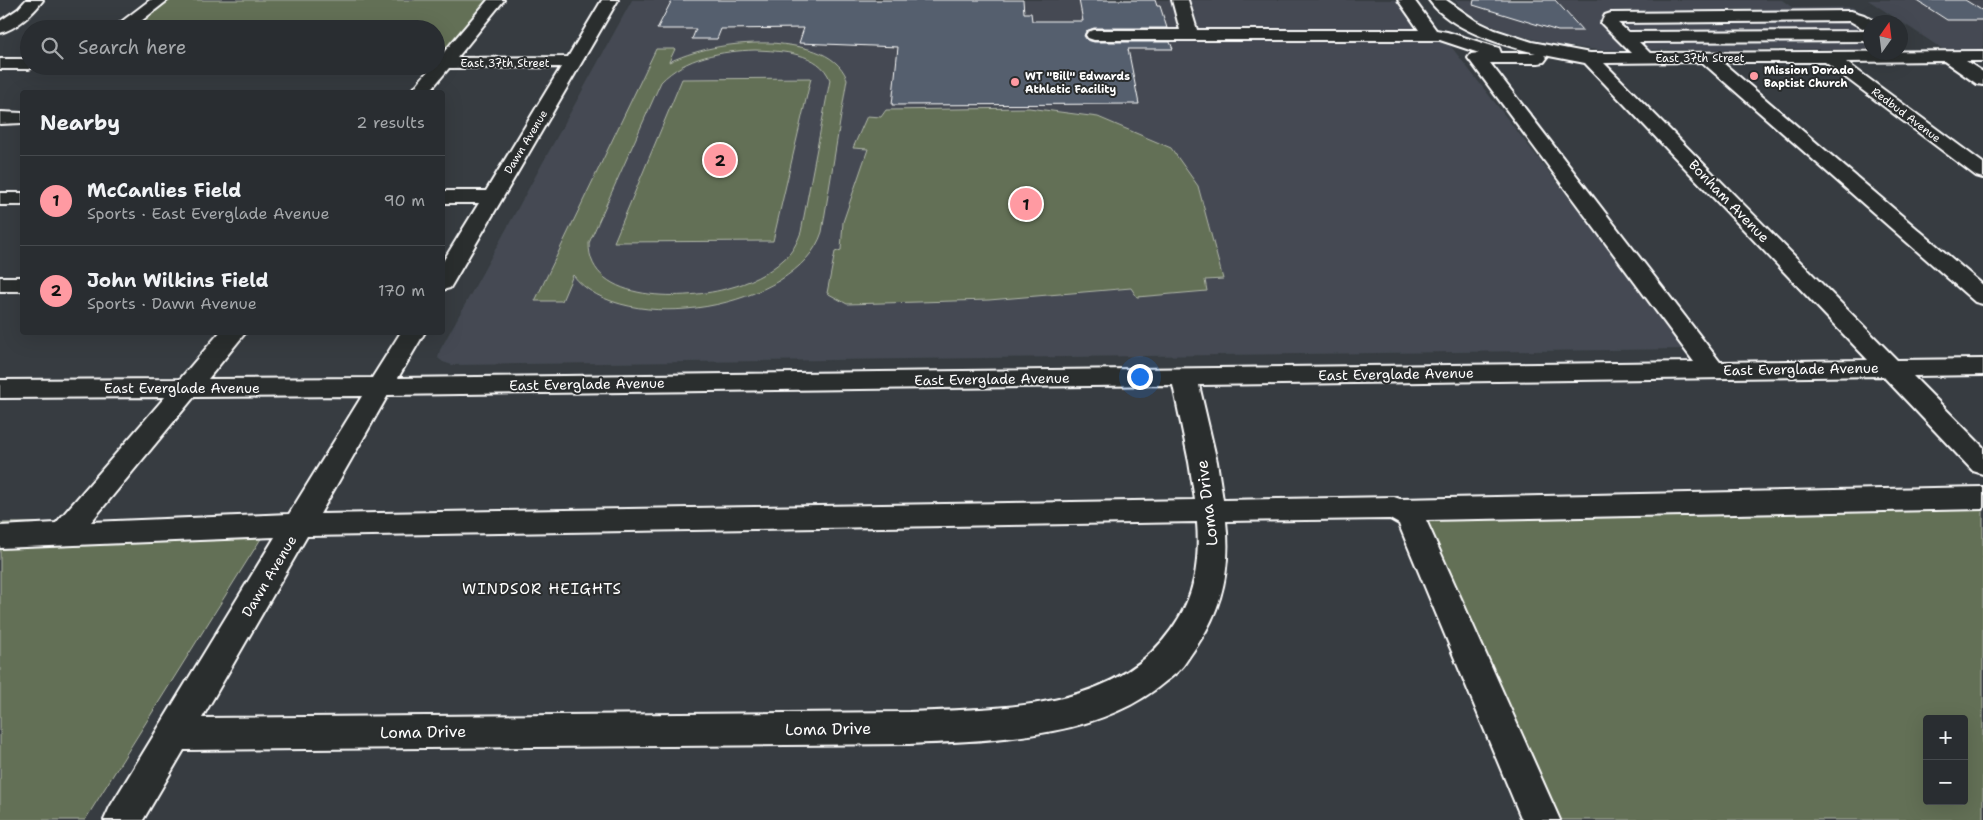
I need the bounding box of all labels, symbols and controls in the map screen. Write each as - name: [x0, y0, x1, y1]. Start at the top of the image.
- north arrow: [1863, 15, 1908, 60]
- search box: [20, 20, 445, 75]
- icon: search: [38, 34, 66, 62]
- text: Search here: [78, 35, 187, 60]
- street label: East 37th Street: [1655, 51, 1745, 66]
- street label: East 37th Street: [460, 56, 550, 71]
- place label: Mission Dorado Baptist Church: [1764, 63, 1854, 91]
- place label: WT "Bill" Edwards Athletic Facility: [1025, 69, 1130, 97]
- marker: Mission Dorado Baptist Church: [1748, 70, 1760, 82]
- marker: WT "Bill" Edwards Athletic Facility: [1009, 76, 1021, 88]
- street label: Redbud Avenue: [1868, 84, 1944, 146]
- street label: Dawn Avenue: [501, 107, 551, 177]
- text: Nearby: [40, 109, 120, 137]
- text: 2 results: [356, 112, 425, 133]
- pin: 2: [704, 141, 736, 179]
- street label: Bonham Avenue: [1685, 156, 1773, 246]
- text: McCanlies Field: [87, 178, 241, 203]
- pin: 1: [1010, 185, 1042, 223]
- text: 1: [52, 190, 60, 211]
- text: 90 m: [384, 190, 425, 211]
- text: Sports · East Everglade Avenue: [87, 203, 329, 224]
- text: John Wilkins Field: [87, 268, 269, 293]
- text: 2: [50, 280, 62, 301]
- text: 170 m: [378, 280, 425, 301]
- text: Sports · Dawn Avenue: [87, 293, 257, 314]
- street label: East Everglade Avenue: [1723, 359, 1879, 379]
- your location: [1127, 364, 1153, 390]
- street label: East Everglade Avenue: [1318, 364, 1474, 384]
- street label: East Everglade Avenue: [914, 369, 1070, 389]
- street label: East Everglade Avenue: [509, 374, 665, 394]
- street label: East Everglade Avenue: [104, 379, 260, 397]
- street label: Loma Drive: [1191, 459, 1223, 547]
- street label: Dawn Avenue: [238, 532, 300, 620]
- district label: WINDSOR HEIGHTS: [462, 579, 622, 599]
- map controls: [1923, 715, 1968, 805]
- button: +: [1923, 715, 1968, 760]
- street label: Loma Drive: [785, 718, 871, 740]
- street label: Loma Drive: [380, 721, 466, 743]
- button: −: [1923, 760, 1968, 805]

